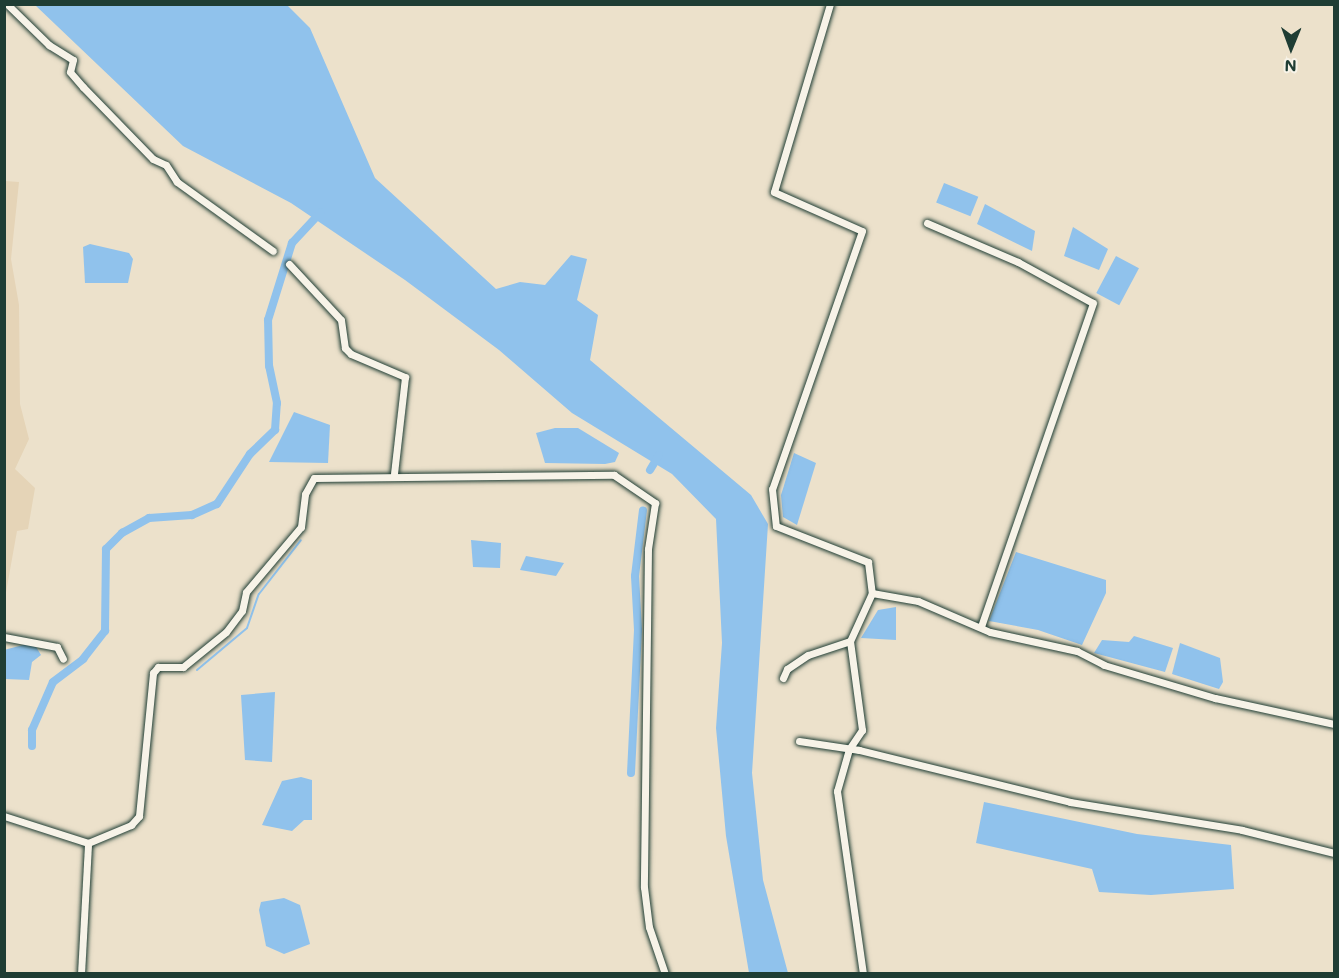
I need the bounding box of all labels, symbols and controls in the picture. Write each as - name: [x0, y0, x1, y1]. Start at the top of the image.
- north arrow: [1261, 18, 1321, 78]
- text: N: [1284, 56, 1297, 77]

